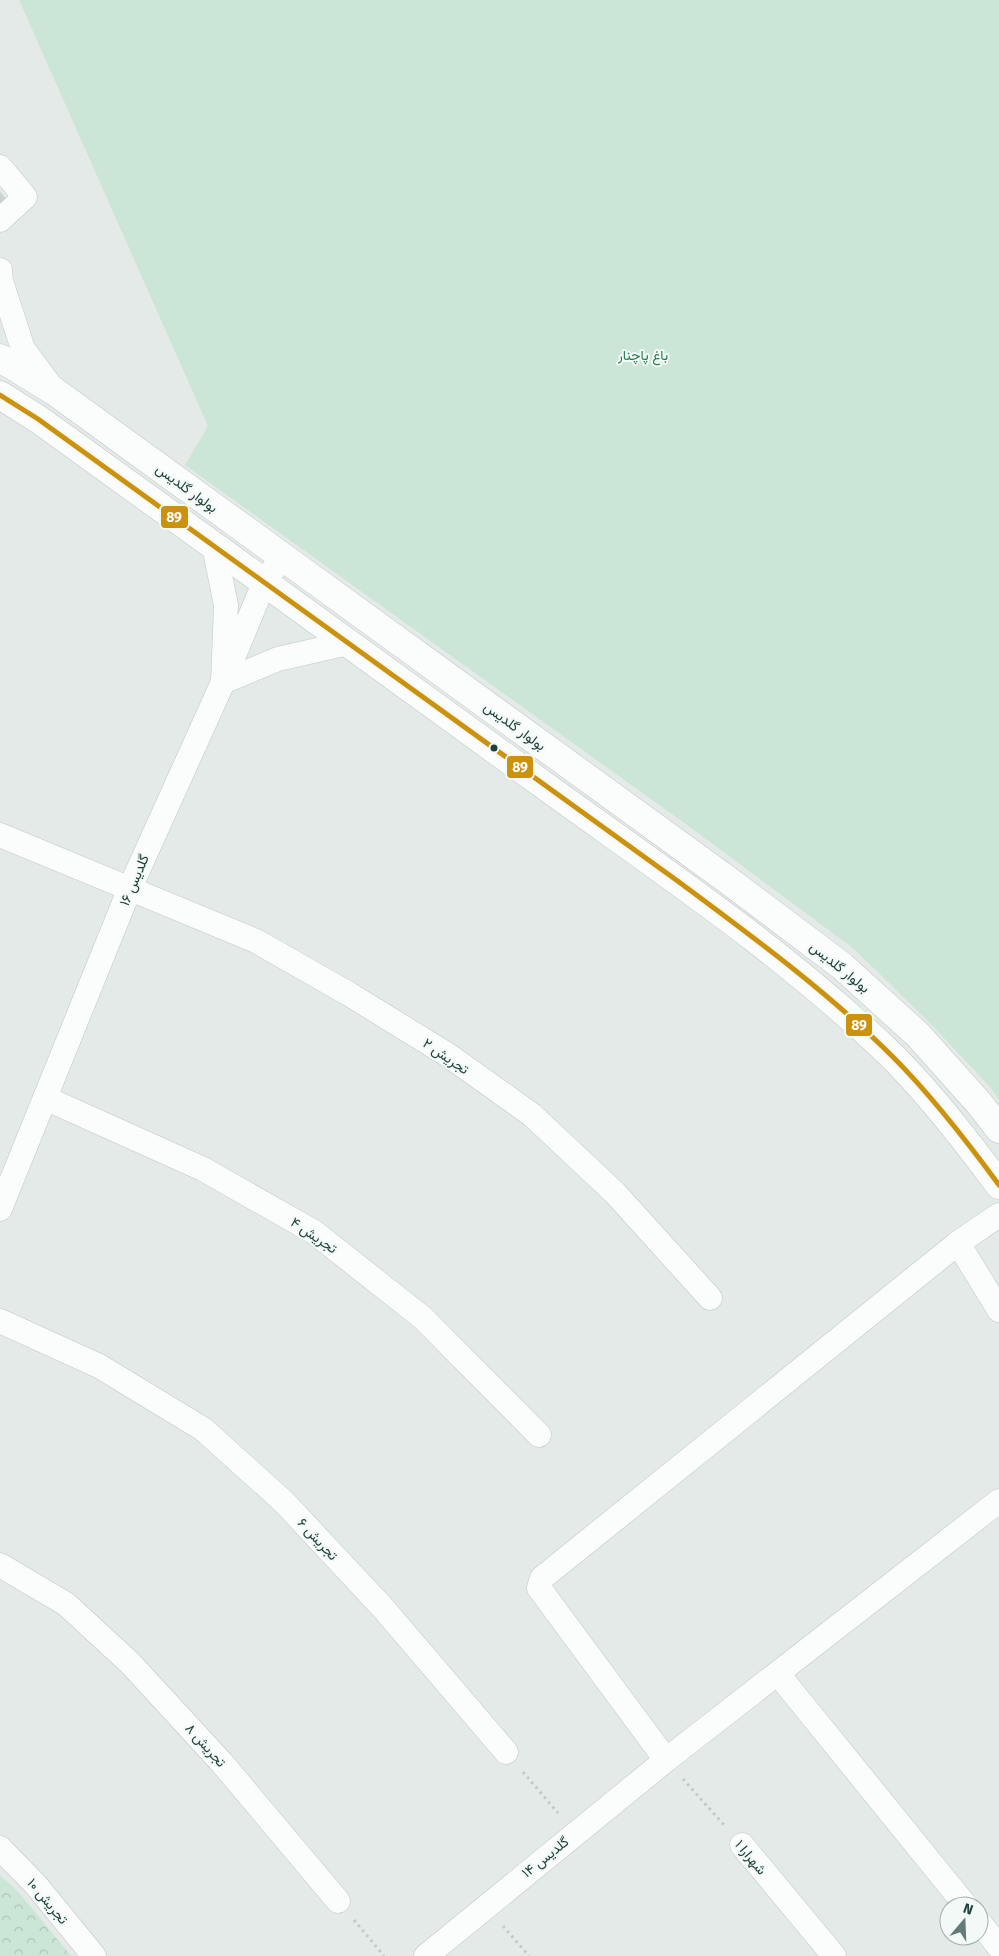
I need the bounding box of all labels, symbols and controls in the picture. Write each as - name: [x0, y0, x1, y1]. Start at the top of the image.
- park label: باغ پاچنار: [617, 347, 668, 366]
- street label: بولوار گلدیس: [153, 460, 221, 516]
- line badge: 89: [160, 505, 189, 529]
- text: 89: [166, 509, 182, 526]
- street label: بولوار گلدیس: [481, 698, 549, 754]
- unlabelled marker: [489, 743, 499, 753]
- line badge: 89: [506, 755, 534, 779]
- text: 89: [512, 759, 528, 776]
- street label: گلدیس ۱۶: [116, 852, 153, 909]
- street label: بولوار گلدیس: [806, 938, 873, 997]
- line badge: 89: [845, 1013, 873, 1037]
- text: 89: [851, 1017, 867, 1034]
- street label: تجریش ۲: [419, 1035, 472, 1078]
- street label: تجریش ۴: [287, 1214, 340, 1257]
- street label: تجریش ۶: [294, 1515, 341, 1564]
- street label: تجریش ۸: [182, 1720, 230, 1771]
- street label: گلدیس ۱۴: [518, 1833, 572, 1881]
- street label: شهرارا ۱: [731, 1836, 770, 1878]
- street label: تجریش ۱۰: [24, 1875, 72, 1928]
- north arrow: [939, 1896, 989, 1946]
- text: N: [961, 1900, 975, 1919]

